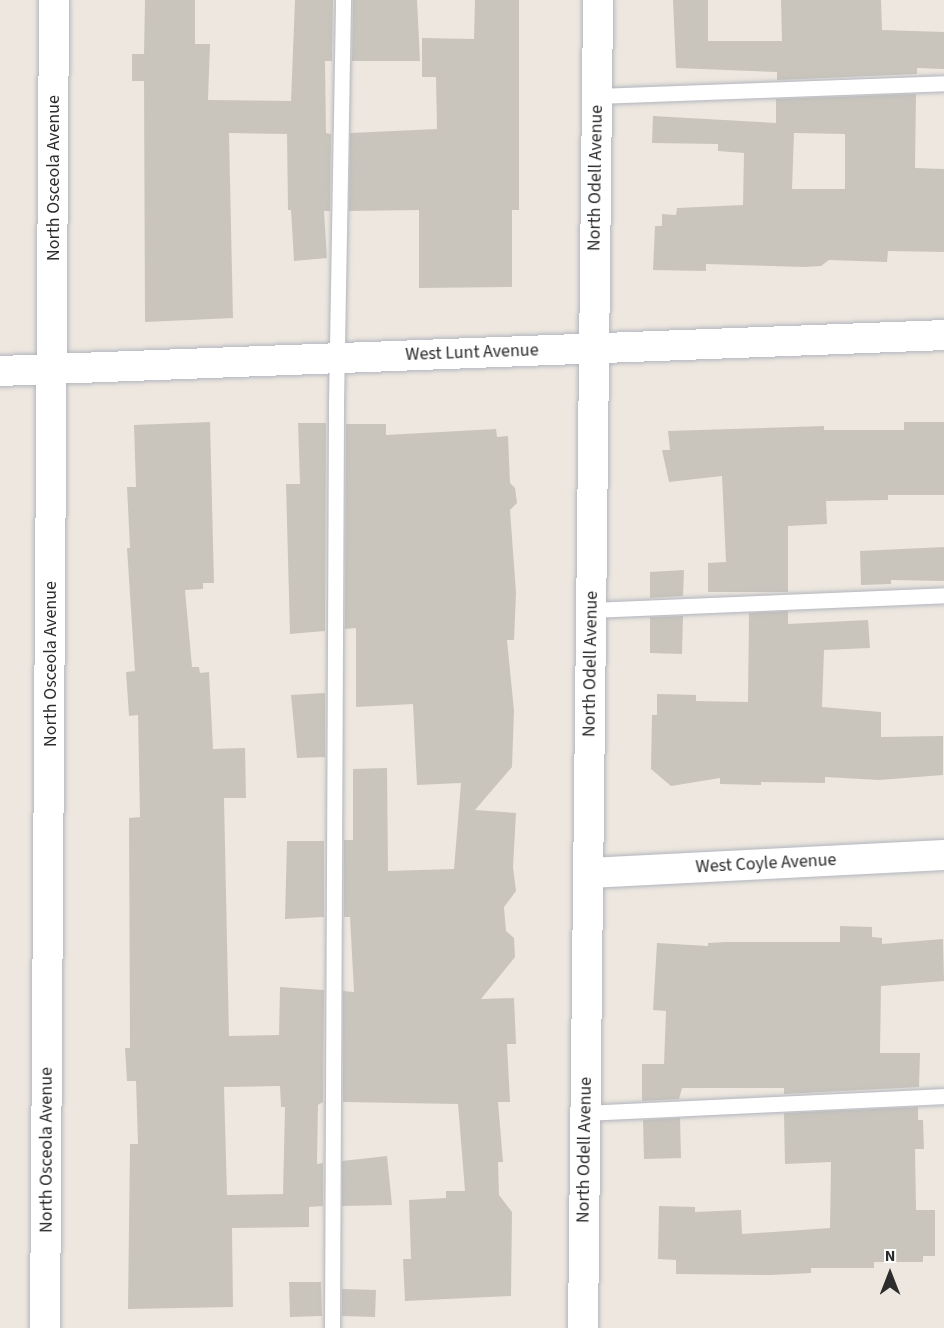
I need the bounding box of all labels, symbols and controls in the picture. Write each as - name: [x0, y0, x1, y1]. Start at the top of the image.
- street label: North Osceola Avenue: [43, 95, 65, 261]
- street label: North Odell Avenue: [584, 105, 608, 251]
- street label: West Lunt Avenue: [405, 340, 539, 366]
- street label: North Osceola Avenue: [40, 581, 62, 747]
- street label: North Odell Avenue: [579, 591, 603, 737]
- street label: West Coyle Avenue: [695, 850, 837, 878]
- street label: North Osceola Avenue: [36, 1067, 58, 1233]
- street label: North Odell Avenue: [573, 1077, 597, 1223]
- north arrow: [860, 1244, 920, 1304]
- text: N: [885, 1245, 895, 1267]

